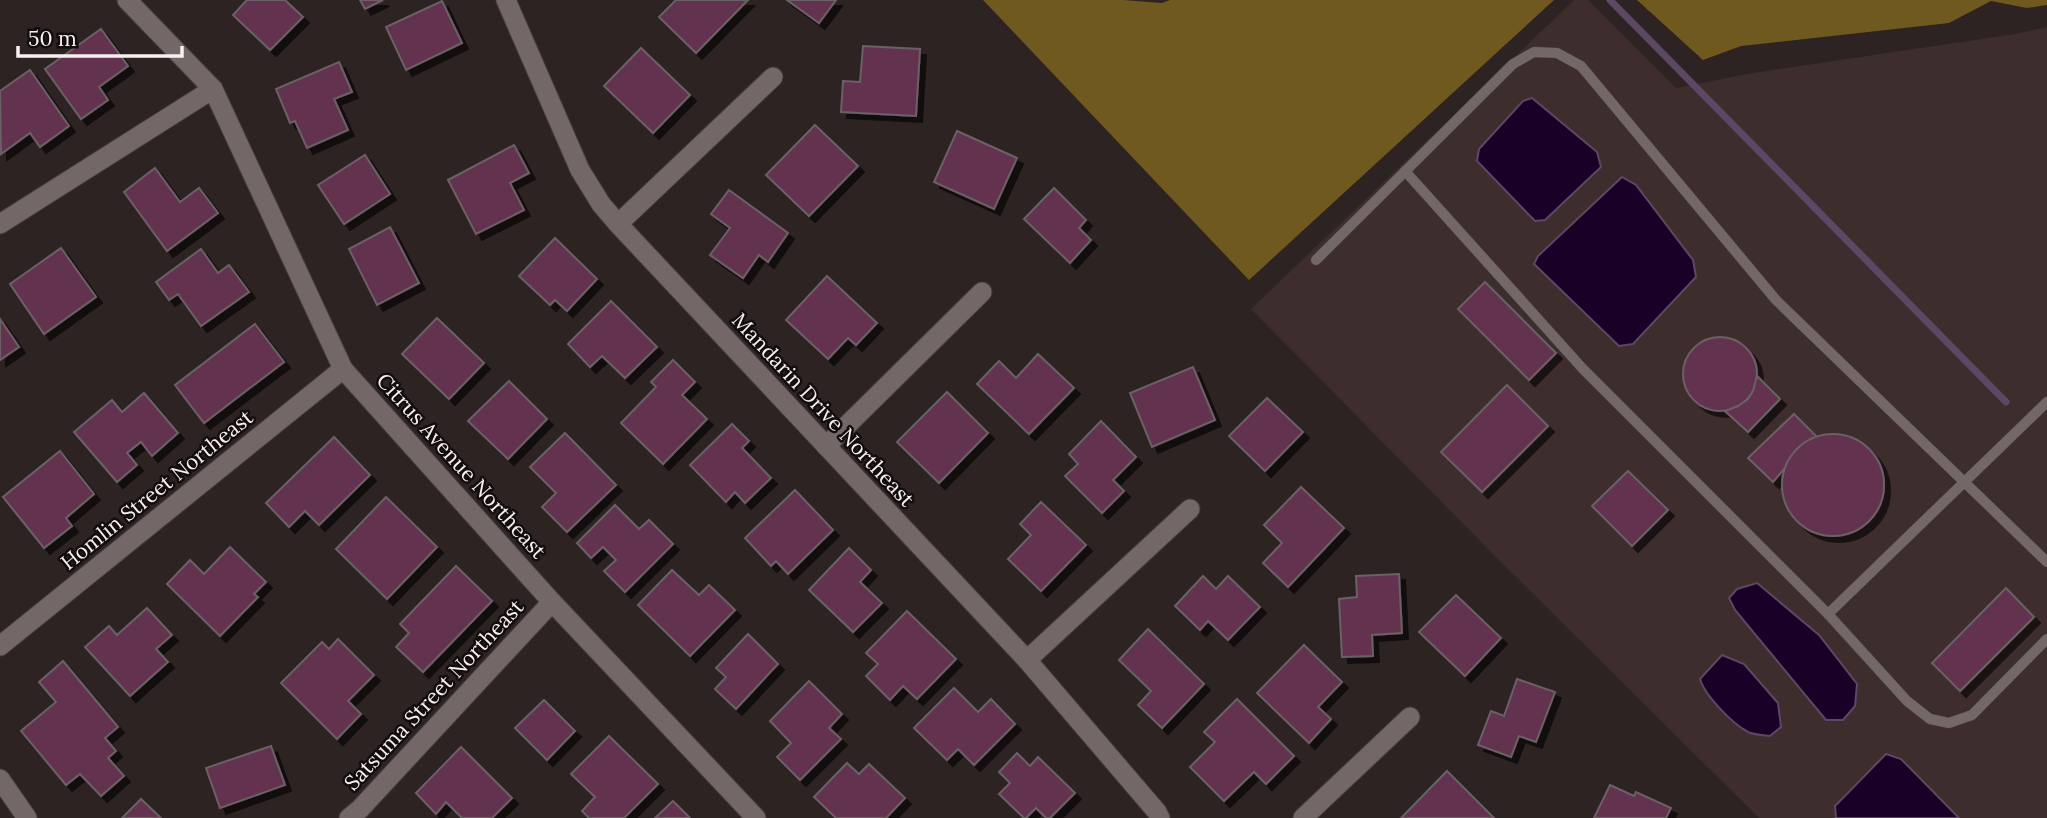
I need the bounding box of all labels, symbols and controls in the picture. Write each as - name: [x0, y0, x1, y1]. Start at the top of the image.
- scale bar: [18, 14, 182, 58]
- text: 50 m: [28, 25, 77, 52]
- street label: Mandarin Drive Northeast: [726, 307, 921, 513]
- street label: Citrus Avenue Northeast: [371, 367, 553, 565]
- street label: Homlin Street Northeast: [55, 403, 259, 576]
- street label: Satsuma Street Northeast: [338, 593, 530, 796]

